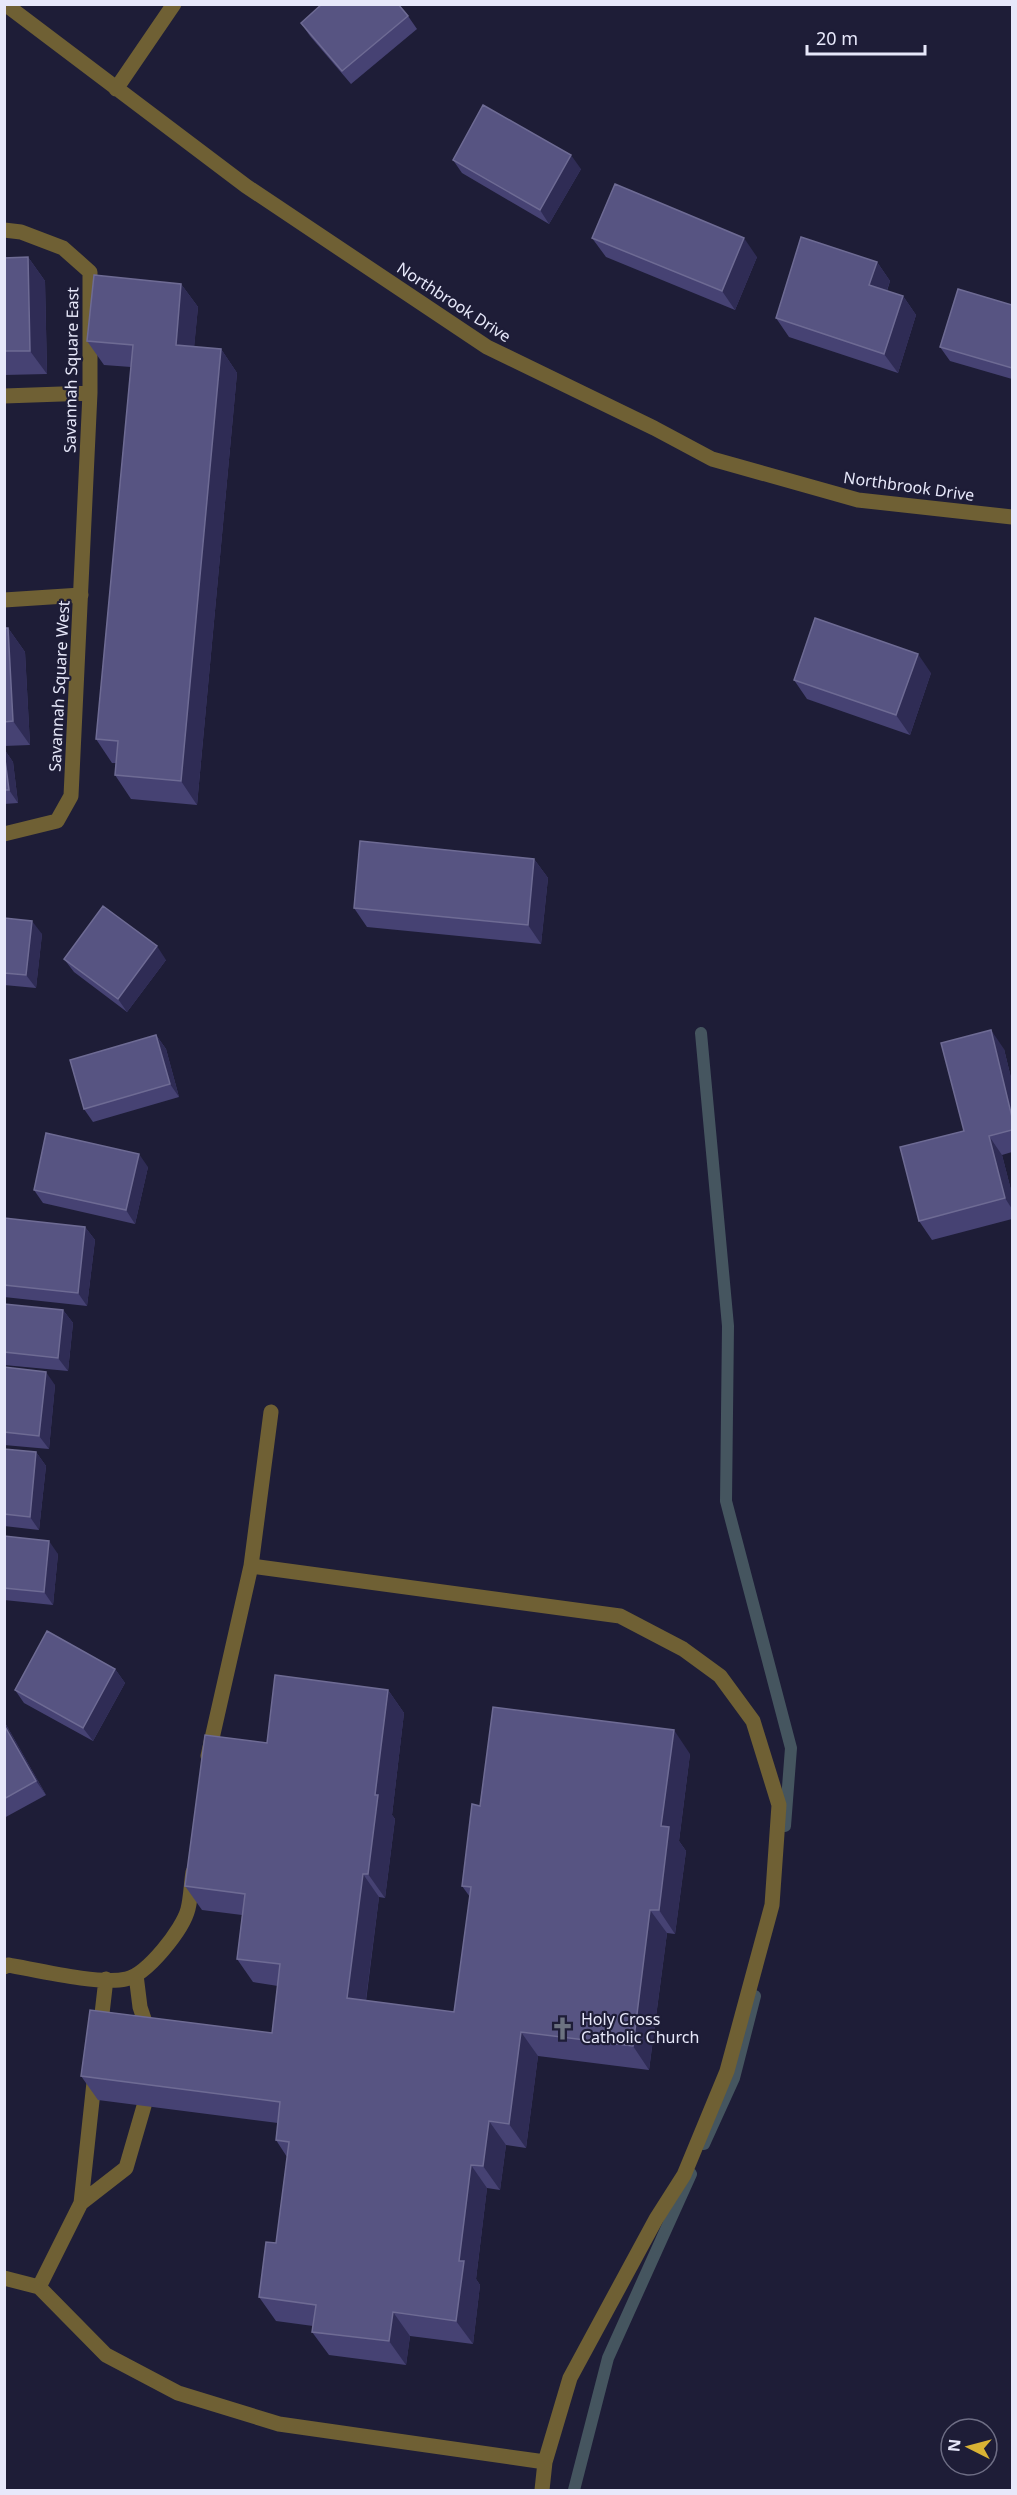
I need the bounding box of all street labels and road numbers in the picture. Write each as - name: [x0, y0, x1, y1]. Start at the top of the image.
- street label: Northbrook Drive: [393, 257, 515, 347]
- street label: Savannah Square East: [59, 287, 83, 453]
- street label: Northbrook Drive: [842, 466, 976, 506]
- street label: Savannah Square West: [44, 599, 74, 772]

